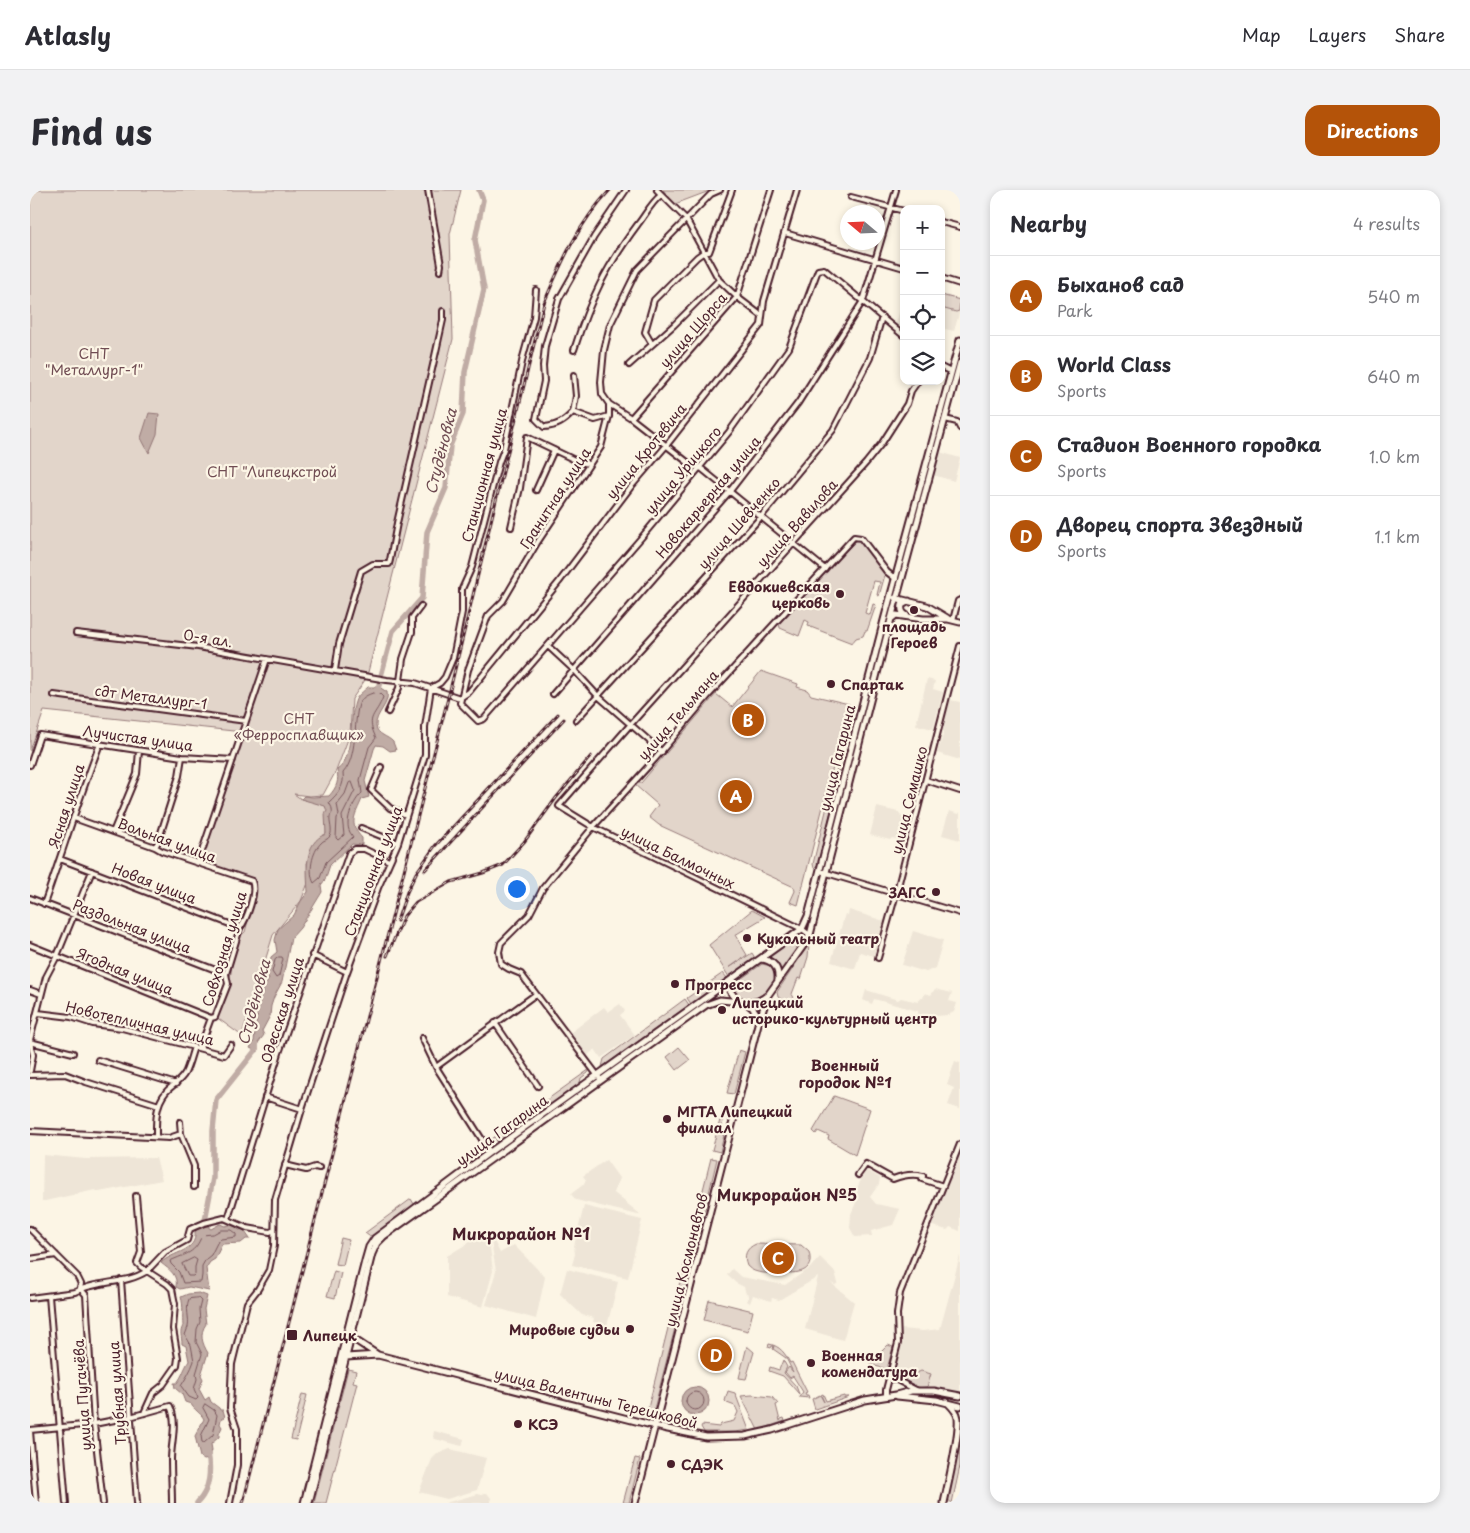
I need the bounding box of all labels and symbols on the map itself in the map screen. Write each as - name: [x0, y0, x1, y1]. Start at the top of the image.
- north arrow: [840, 205, 885, 250]
- street label: улица Щорса: [654, 288, 732, 372]
- park label: СНТ "Металлург-1": [45, 343, 143, 380]
- street label: улица Кротевича: [601, 399, 691, 503]
- water label: Студёновка: [418, 405, 462, 496]
- street label: Станционная улица: [456, 405, 512, 544]
- street label: улица Урицкого: [640, 421, 726, 519]
- street label: Новокарьерная улица: [650, 431, 766, 563]
- street label: Гранитная улица: [514, 443, 596, 553]
- park label: СНТ "Липецкстрой: [207, 461, 337, 482]
- street label: улица Шевченко: [693, 472, 785, 574]
- street label: улица Вавилова: [752, 474, 842, 572]
- place label: Евдокиевская церковь: [729, 576, 830, 613]
- marker: Евдокиевская церковь: [834, 588, 846, 600]
- marker: площадь Героев: [908, 604, 920, 616]
- place label: площадь Героев: [882, 616, 947, 653]
- street label: 0-я ал.: [182, 624, 234, 652]
- street label: улица Тельмана: [633, 665, 723, 765]
- place label: Спартак: [841, 674, 904, 695]
- marker: Спартак: [825, 678, 837, 690]
- street label: сдт Металлург-1: [94, 680, 208, 714]
- pin: B: [732, 701, 764, 739]
- street label: улица Гагарина: [814, 702, 860, 814]
- park label: СНТ «Ферросплавщик»: [234, 708, 364, 745]
- street label: Лучистая улица: [82, 720, 195, 756]
- street label: улица Семашко: [885, 744, 933, 856]
- street label: Ясная улица: [43, 761, 90, 851]
- pin: A: [720, 777, 752, 815]
- street label: Станционная улица: [338, 803, 408, 939]
- street label: Вольная улица: [115, 812, 219, 868]
- street label: улица Балмочных: [617, 820, 739, 894]
- street label: Новая улица: [109, 857, 200, 909]
- your location: [504, 876, 530, 902]
- place label: ЗАГС: [888, 882, 926, 903]
- marker: ЗАГС: [930, 886, 942, 898]
- street label: Совхозная улица: [196, 889, 252, 1009]
- street label: Раздольная улица: [70, 894, 194, 958]
- place label: Кукольный театр: [757, 928, 880, 949]
- marker: Кукольный театр: [741, 932, 753, 944]
- street label: Ягодная улица: [74, 942, 177, 1000]
- street label: Одесская улица: [255, 954, 309, 1066]
- water label: Студёновка: [231, 956, 276, 1047]
- place label: Прогресс: [685, 974, 752, 995]
- marker: Прогресс: [669, 978, 681, 990]
- place label: Липецкий историко-культурный центр: [732, 992, 937, 1029]
- street label: Новотепличная улица: [64, 996, 216, 1050]
- marker: Липецкий историко-культурный центр: [716, 1004, 728, 1016]
- district label: Военный городок №1: [798, 1053, 892, 1093]
- street label: улица Гагарина: [452, 1089, 553, 1171]
- place label: МГТА Липецкий филиал: [677, 1101, 792, 1138]
- marker: МГТА Липецкий филиал: [661, 1113, 673, 1125]
- district label: Микрорайон №5: [717, 1182, 857, 1206]
- street label: улица Космонавтов: [659, 1191, 713, 1329]
- district label: Микрорайон №1: [452, 1221, 590, 1245]
- pin: C: [762, 1239, 794, 1277]
- place label: Мировые судьи: [509, 1319, 620, 1340]
- marker: Мировые судьи: [624, 1323, 636, 1335]
- place label: Липецк: [303, 1325, 357, 1346]
- marker: Липецк: [285, 1328, 299, 1342]
- pin: D: [700, 1336, 732, 1374]
- street label: улица Пугачёва: [68, 1338, 96, 1451]
- street label: Трубная улица: [103, 1340, 131, 1446]
- place label: Военная комендатура: [821, 1345, 918, 1382]
- marker: Военная комендатура: [805, 1357, 817, 1369]
- street label: улица Валентины Терешковой: [492, 1363, 700, 1433]
- place label: КСЭ: [528, 1414, 559, 1435]
- marker: КСЭ: [512, 1418, 524, 1430]
- place label: СДЭК: [681, 1454, 724, 1475]
- marker: СДЭК: [665, 1458, 677, 1470]

